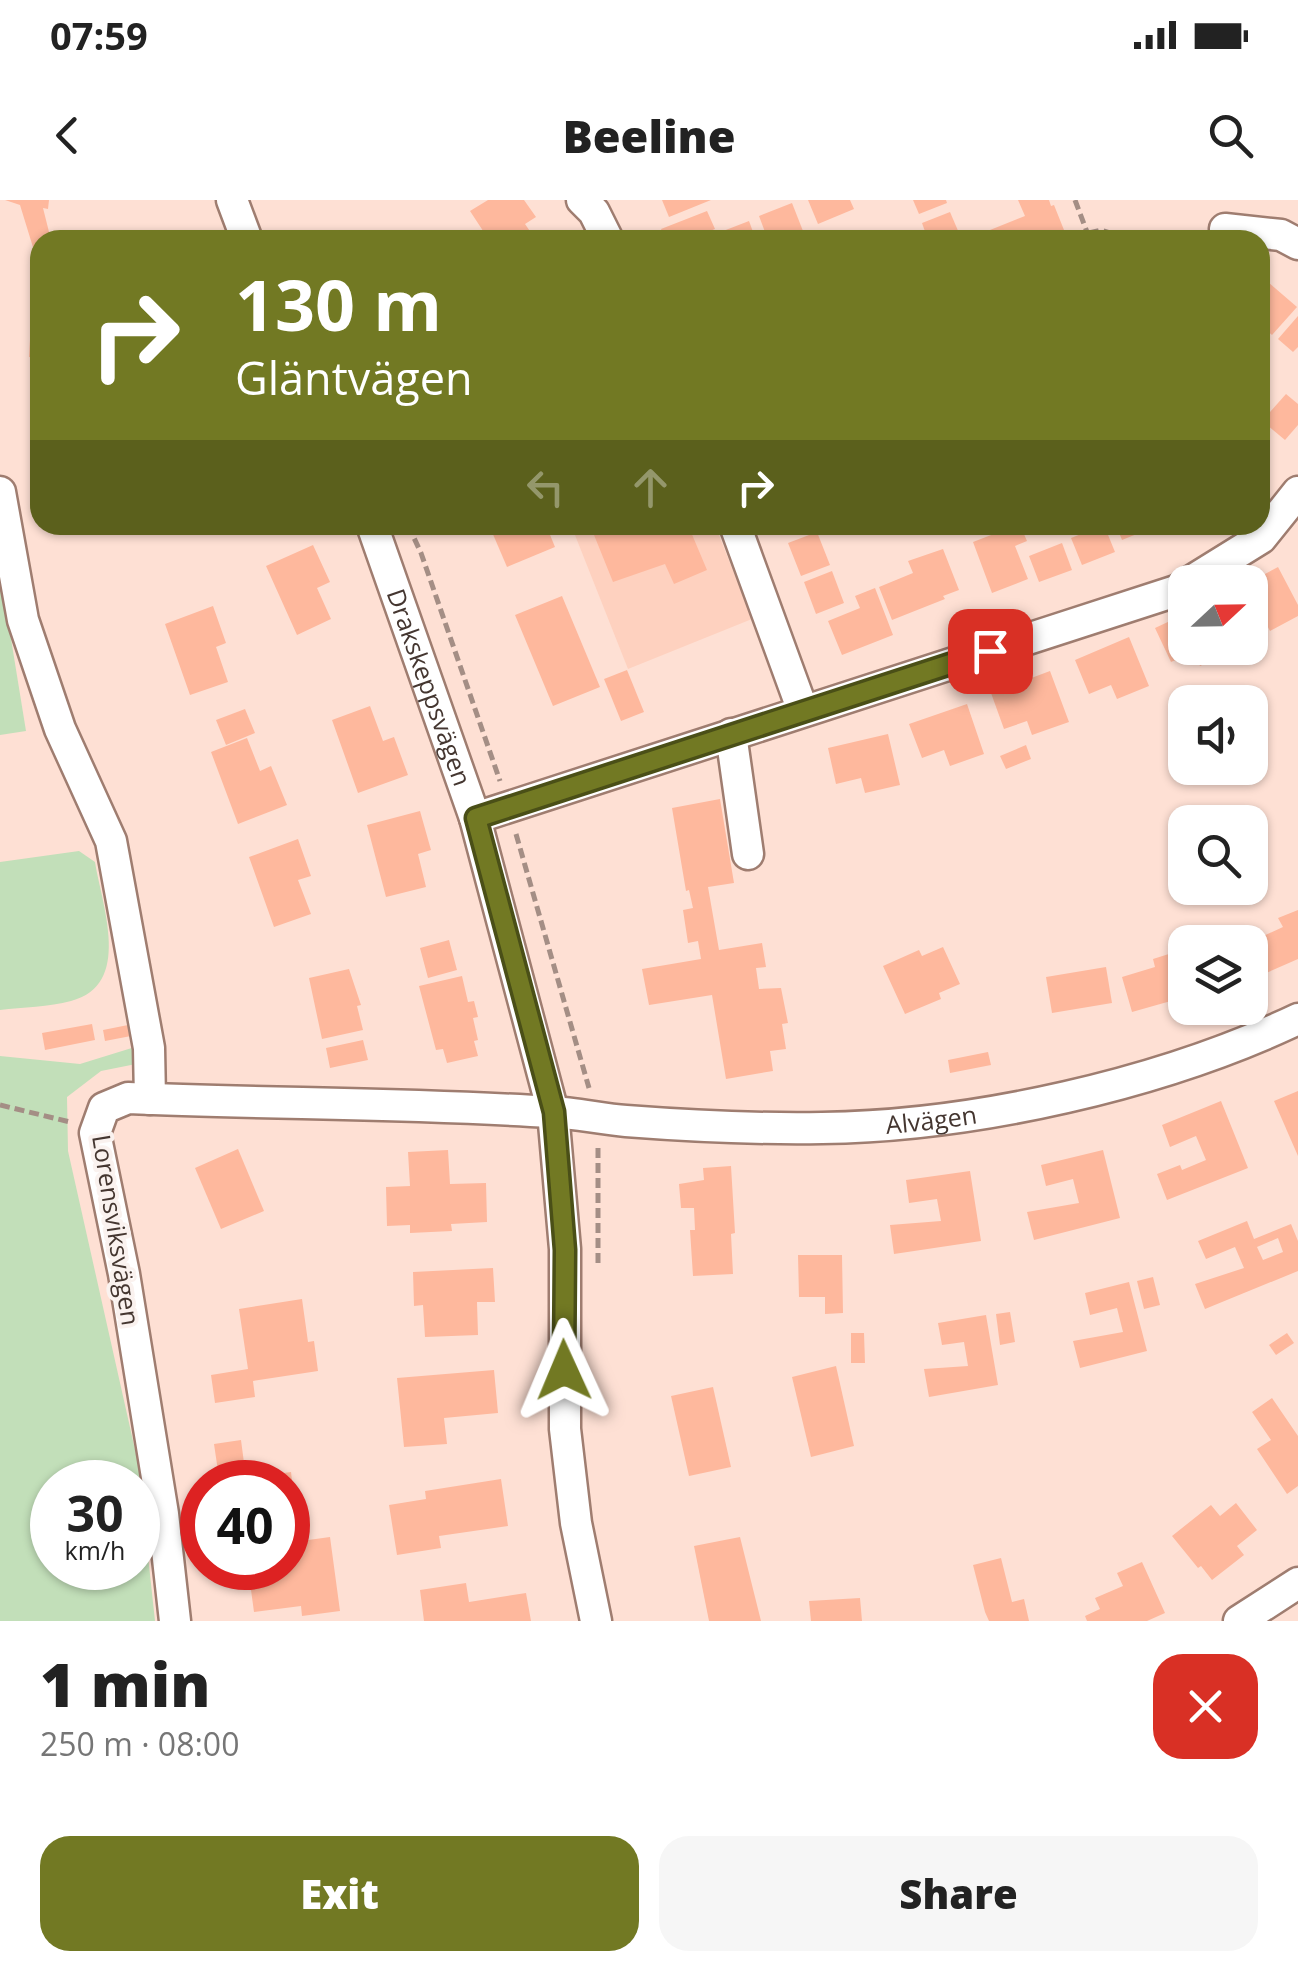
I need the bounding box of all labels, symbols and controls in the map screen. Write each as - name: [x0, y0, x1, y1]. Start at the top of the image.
- text: 07:59: [50, 9, 148, 61]
- text: Beeline: [562, 105, 736, 166]
- icon: back: [40, 108, 95, 163]
- icon: search: [1203, 108, 1258, 163]
- text: 130 m: [235, 256, 442, 352]
- icon: right: [70, 270, 200, 400]
- text: Gläntvägen: [235, 347, 473, 408]
- icon: left: [518, 460, 573, 515]
- icon: ahead: [623, 460, 678, 515]
- icon: right: [728, 460, 783, 515]
- north arrow: [1168, 565, 1268, 665]
- map controls: [1168, 565, 1268, 1025]
- street label: Drakskeppsvägen: [380, 584, 480, 790]
- pin: [948, 609, 1033, 694]
- icon: arrive: [963, 624, 1018, 679]
- button: sound: [1168, 685, 1268, 785]
- button: search: [1168, 805, 1268, 905]
- button: layers: [1168, 925, 1268, 1025]
- street label: Alvägen: [884, 1097, 979, 1141]
- street label: Lorensviksvägen: [85, 1132, 149, 1328]
- position arrow: [512, 1318, 616, 1422]
- speed limit sign: 40: [180, 1460, 310, 1590]
- text: 30: [66, 1479, 124, 1547]
- text: km/h: [65, 1533, 125, 1567]
- text: 1 min: [40, 1643, 210, 1725]
- button: close: [1153, 1654, 1258, 1759]
- text: 250 m · 08:00: [40, 1722, 239, 1765]
- button: Exit: [40, 1836, 639, 1951]
- button: Share: [659, 1836, 1258, 1951]

